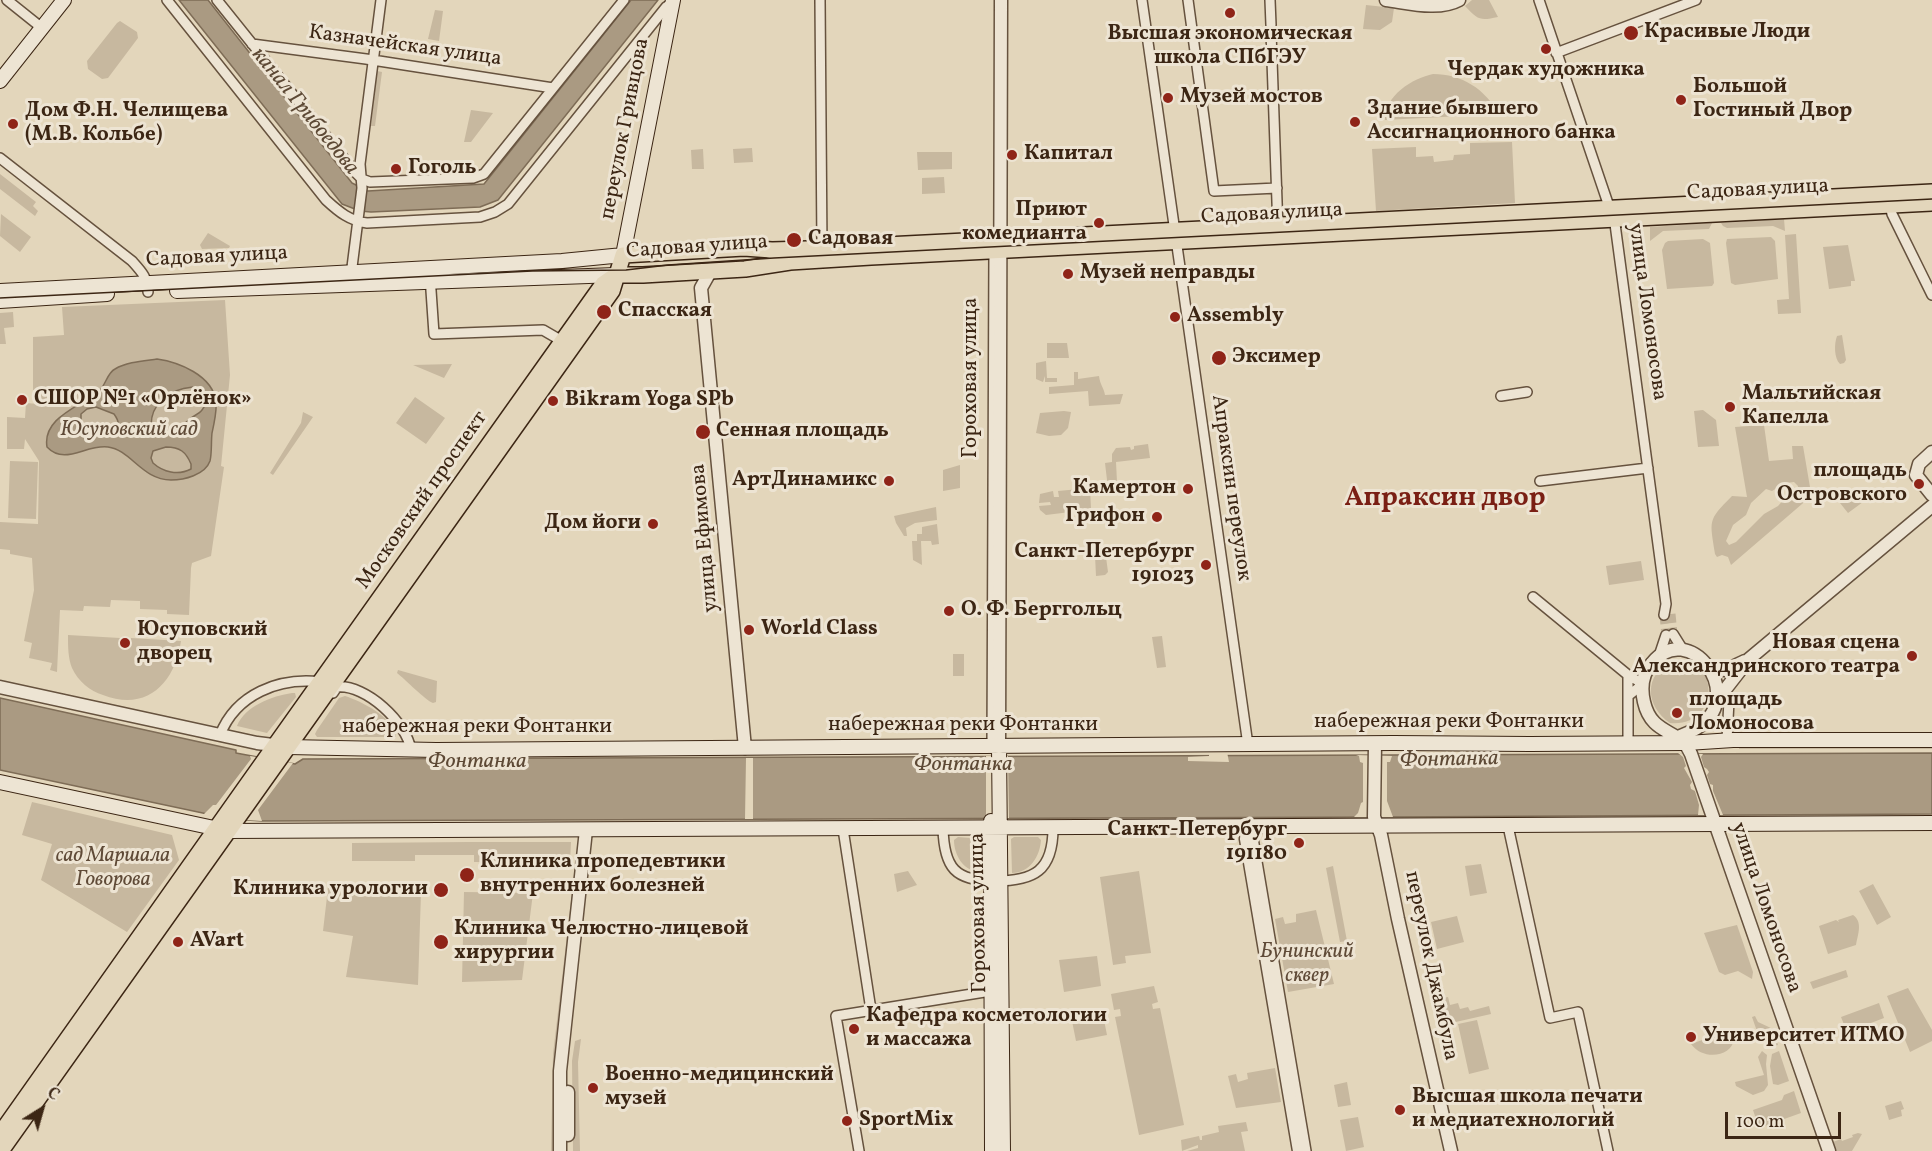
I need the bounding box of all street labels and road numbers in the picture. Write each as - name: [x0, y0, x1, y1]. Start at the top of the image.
- street label: Казначейская улица: [307, 21, 503, 73]
- street label: переулок Гривцова: [596, 36, 656, 222]
- street label: Садовая улица: [1686, 175, 1830, 207]
- street label: Садовая улица: [1200, 199, 1344, 231]
- street label: улица Ломоносова: [1621, 222, 1671, 402]
- street label: Садовая улица: [625, 230, 769, 266]
- street label: Садовая улица: [145, 242, 289, 274]
- street label: Гороховая улица: [959, 298, 985, 458]
- street label: Апраксин переулок: [1204, 393, 1256, 583]
- street label: Московский проспект: [352, 407, 494, 595]
- street label: улица Ефимова: [687, 462, 725, 614]
- street label: набережная реки Фонтанки: [1314, 710, 1584, 736]
- street label: набережная реки Фонтанки: [828, 713, 1098, 739]
- street label: набережная реки Фонтанки: [342, 715, 612, 741]
- street label: улица Ломоносова: [1724, 819, 1806, 997]
- street label: Гороховая улица: [966, 832, 994, 994]
- street label: переулок Джамбула: [1398, 869, 1462, 1063]

